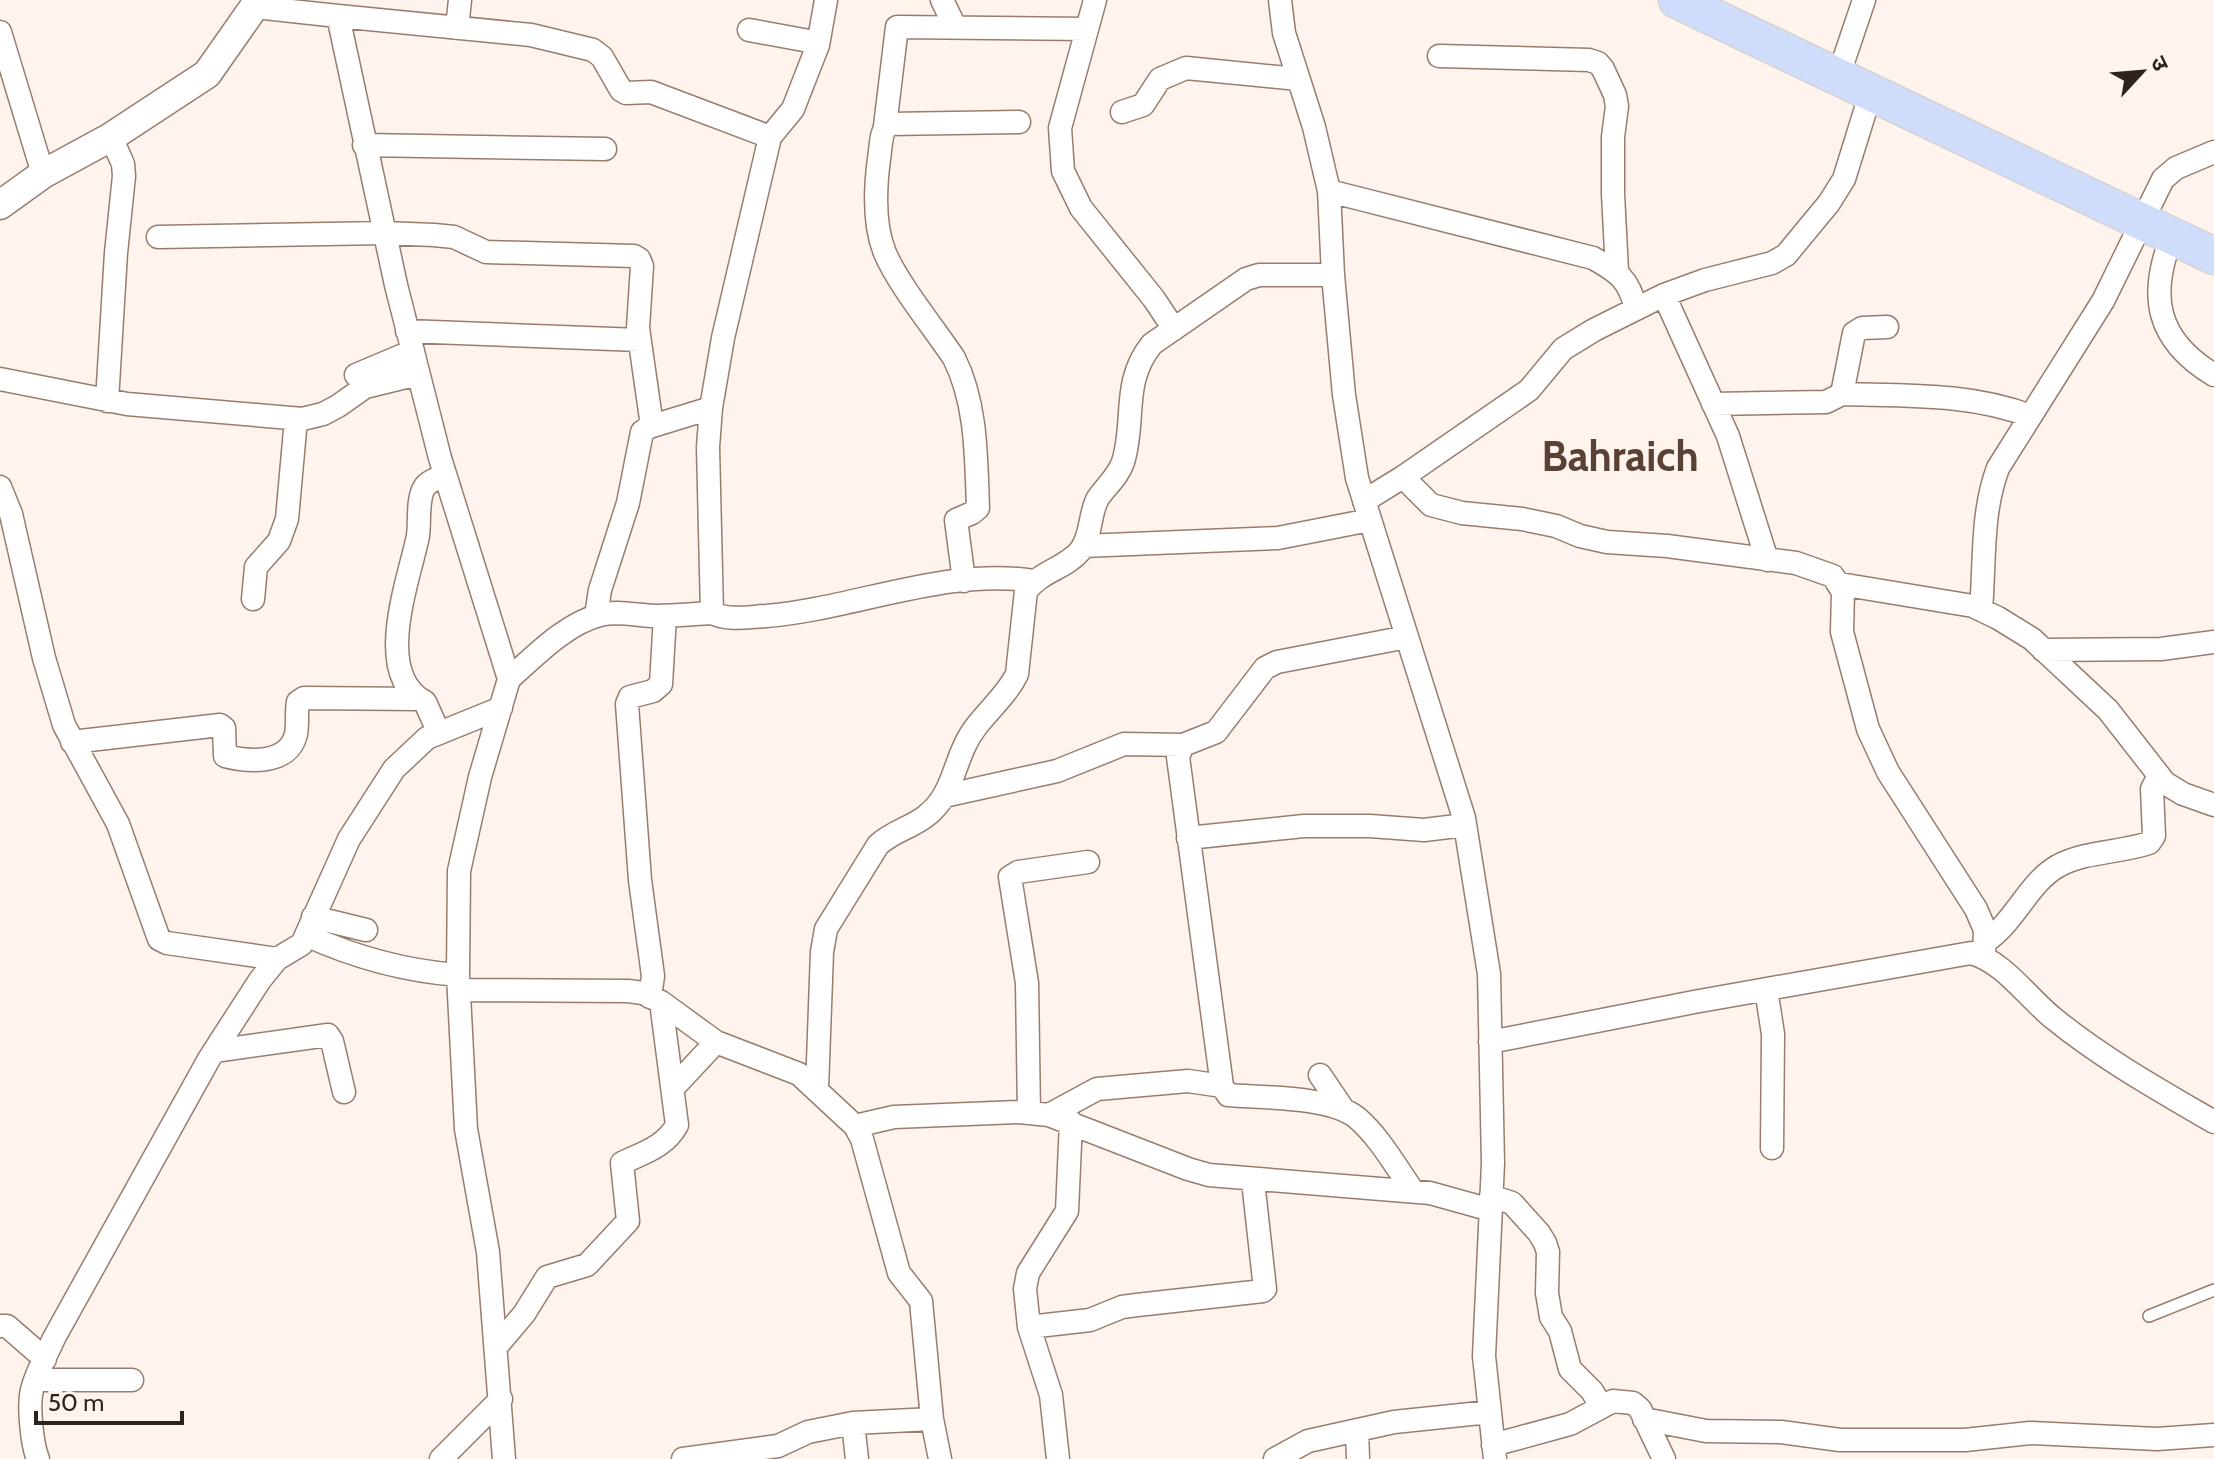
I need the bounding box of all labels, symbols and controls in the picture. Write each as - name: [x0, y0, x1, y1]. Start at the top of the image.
- north arrow: [2102, 32, 2182, 112]
- text: उ: [2145, 52, 2175, 76]
- district label: Bahraich: [1541, 430, 1699, 482]
- scale bar: [36, 1375, 182, 1425]
- text: 50 m: [48, 1388, 104, 1417]

